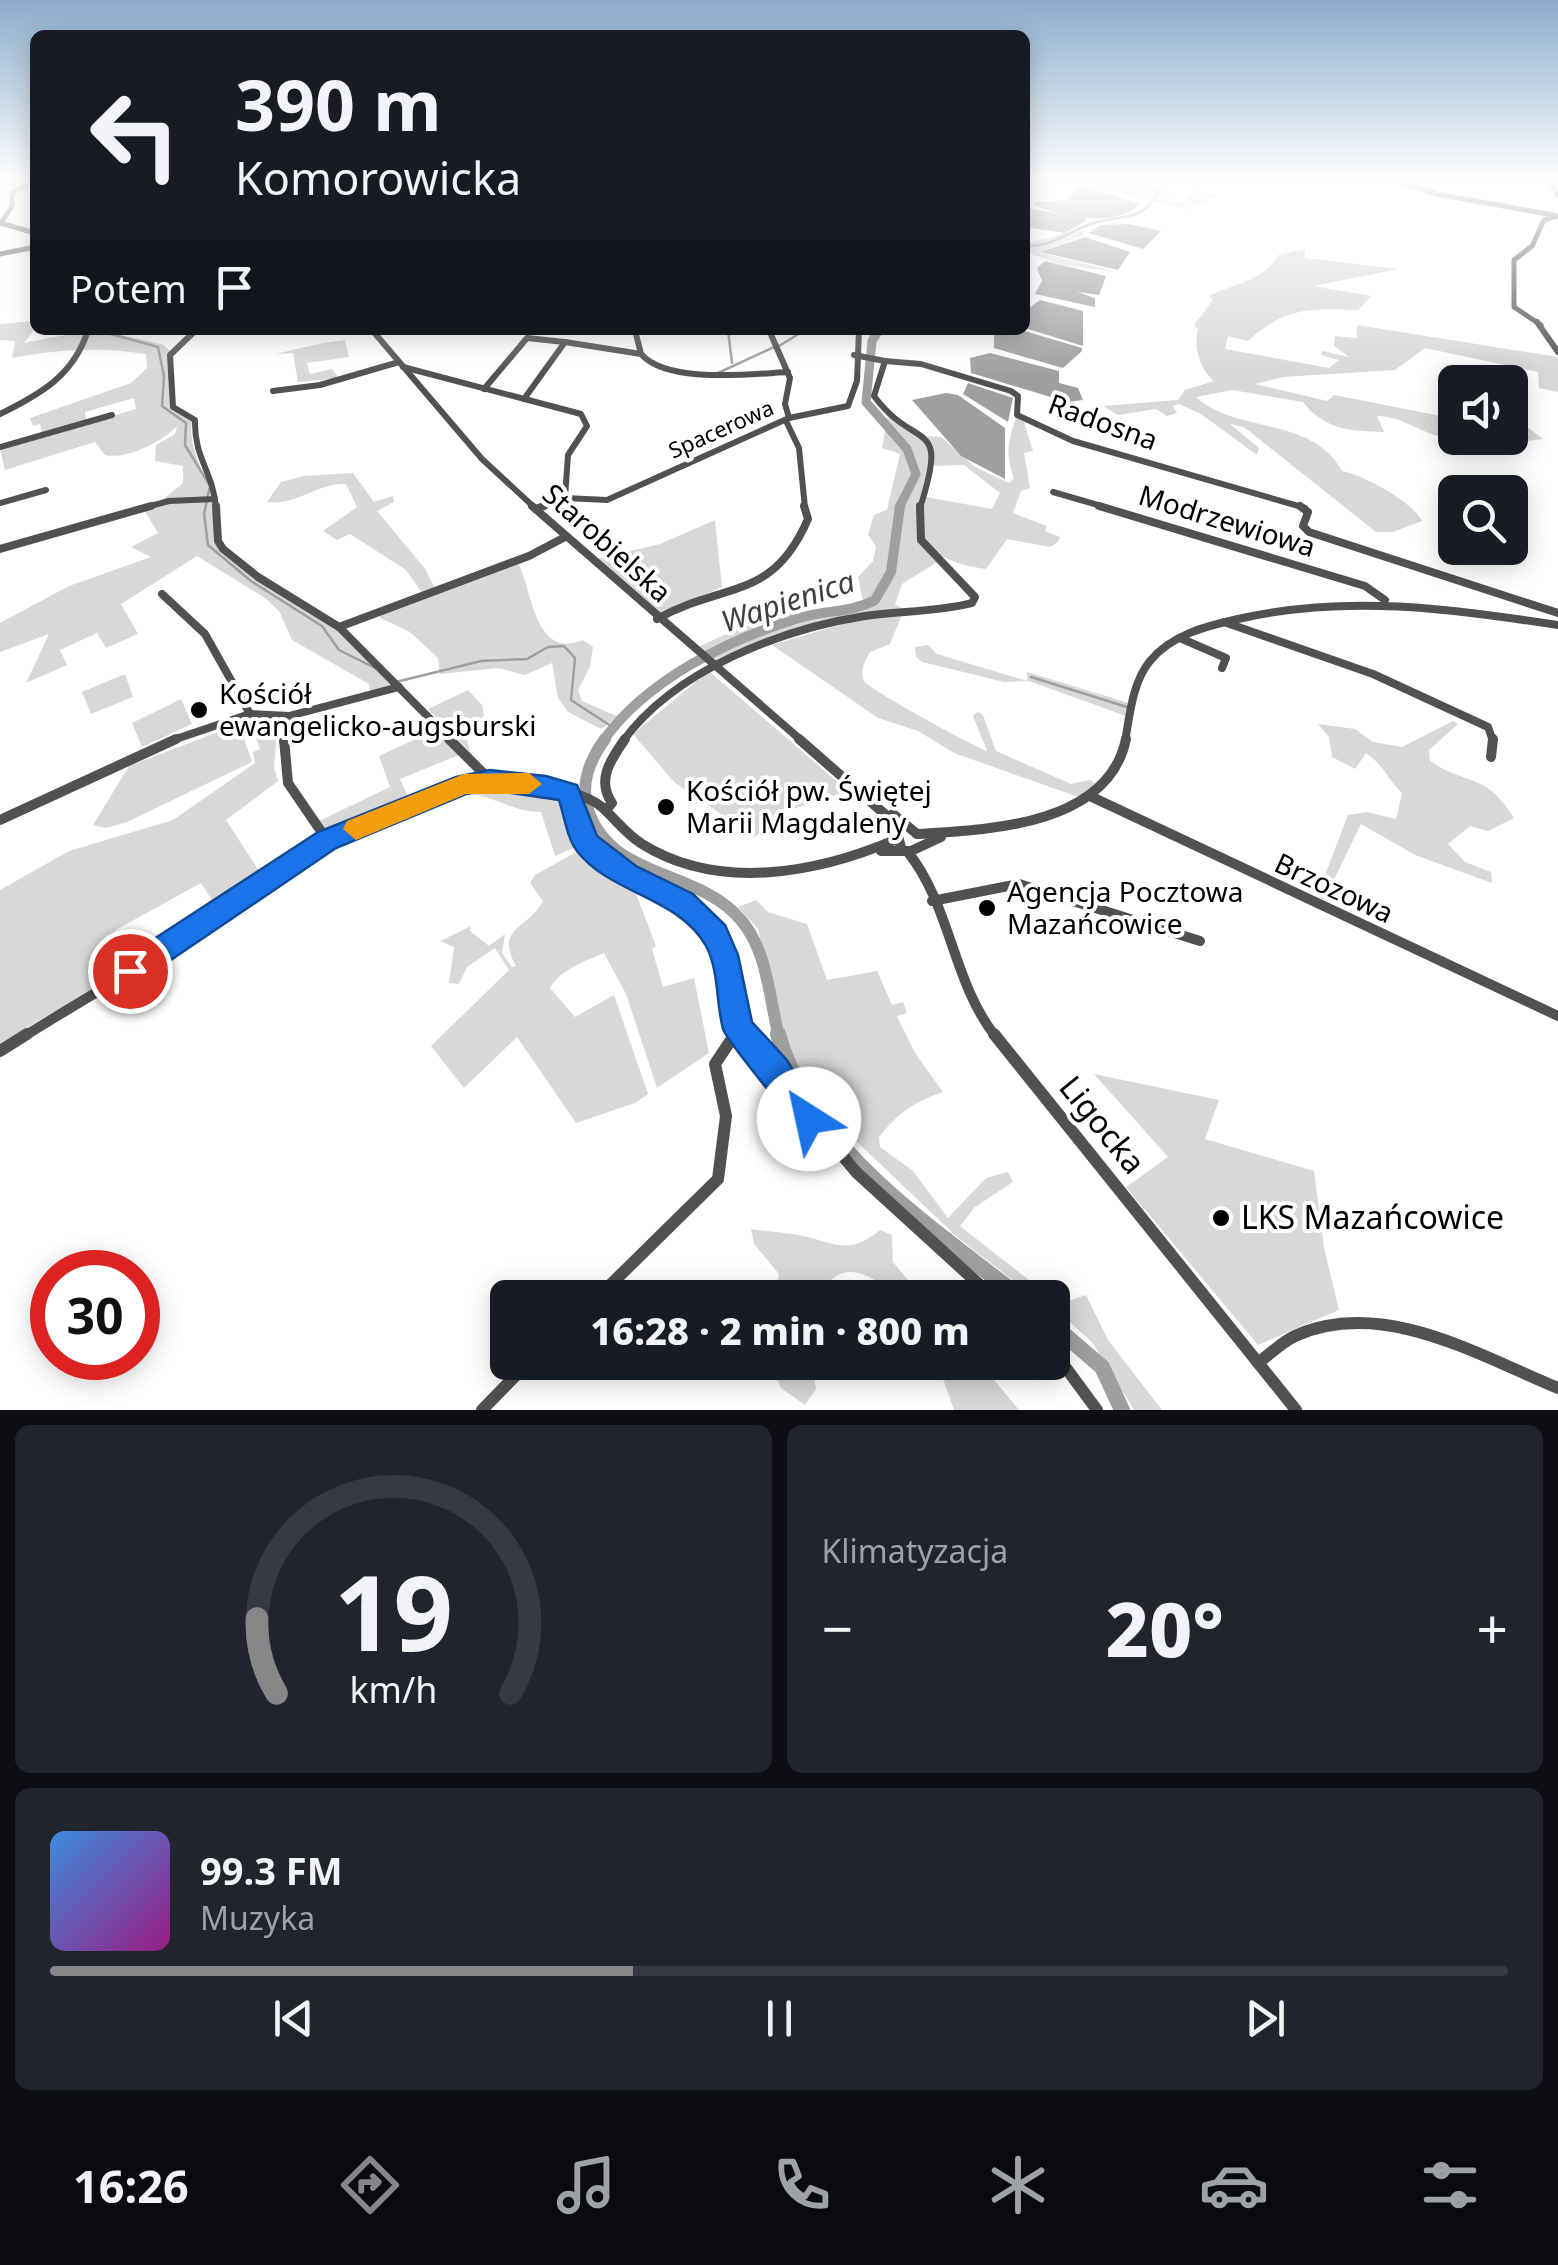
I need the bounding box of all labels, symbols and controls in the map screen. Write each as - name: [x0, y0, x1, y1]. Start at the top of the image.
- text: 390 m: [235, 56, 442, 152]
- icon: left: [70, 70, 200, 200]
- text: Komorowicka: [235, 147, 521, 208]
- icon: arrive: [207, 260, 262, 315]
- text: Potem: [70, 262, 187, 314]
- map controls: [1438, 365, 1528, 565]
- button: sound: [1438, 365, 1528, 455]
- street label: Radosna: [1043, 384, 1163, 458]
- street label: Spacerowa: [663, 392, 778, 465]
- street label: Starobielska: [535, 474, 680, 610]
- street label: Modrzewiowa: [1134, 475, 1320, 565]
- button: search: [1438, 475, 1528, 565]
- water label: Wapienica: [716, 560, 859, 641]
- place label: Kościół ewangelicko-augsburski: [219, 674, 536, 744]
- marker: Kościół ewangelicko-augsburski: [188, 699, 210, 721]
- place label: Kościół pw. Świętej Marii Magdaleny: [686, 771, 932, 841]
- marker: Kościół pw. Świętej Marii Magdaleny: [655, 796, 677, 818]
- street label: Brzozowa: [1269, 843, 1400, 931]
- place label: Agencja Pocztowa Mazańcowice: [1007, 872, 1244, 942]
- marker: Agencja Pocztowa Mazańcowice: [976, 897, 998, 919]
- pin: [88, 929, 173, 1014]
- icon: arrive: [103, 944, 158, 999]
- street label: Ligocka: [1050, 1066, 1156, 1182]
- position arrow: [757, 1067, 861, 1171]
- place label: LKS Mazańcowice: [1241, 1195, 1504, 1238]
- marker: LKS Mazańcowice: [1210, 1207, 1232, 1229]
- speed limit sign: 30: [30, 1250, 160, 1380]
- text: 16:28 · 2 min · 800 m: [590, 1304, 970, 1356]
- text: Klimatyzacja: [822, 1529, 1008, 1572]
- text: 19: [334, 1540, 453, 1681]
- text: 20°: [1106, 1577, 1224, 1679]
- text: −: [822, 1590, 853, 1665]
- text: +: [1477, 1590, 1508, 1665]
- text: km/h: [349, 1665, 437, 1713]
- text: 99.3 FM: [200, 1844, 342, 1896]
- text: Muzyka: [200, 1896, 315, 1939]
- icon: previous: [266, 1991, 321, 2046]
- icon: pause: [752, 1991, 807, 2046]
- icon: next: [1238, 1991, 1293, 2046]
- icon: directions: [335, 2150, 405, 2220]
- icon: music: [551, 2150, 621, 2220]
- icon: phone: [767, 2150, 837, 2220]
- icon: climate: [983, 2150, 1053, 2220]
- icon: car: [1199, 2150, 1269, 2220]
- icon: filters: [1415, 2150, 1485, 2220]
- text: 16:26: [73, 2155, 189, 2216]

